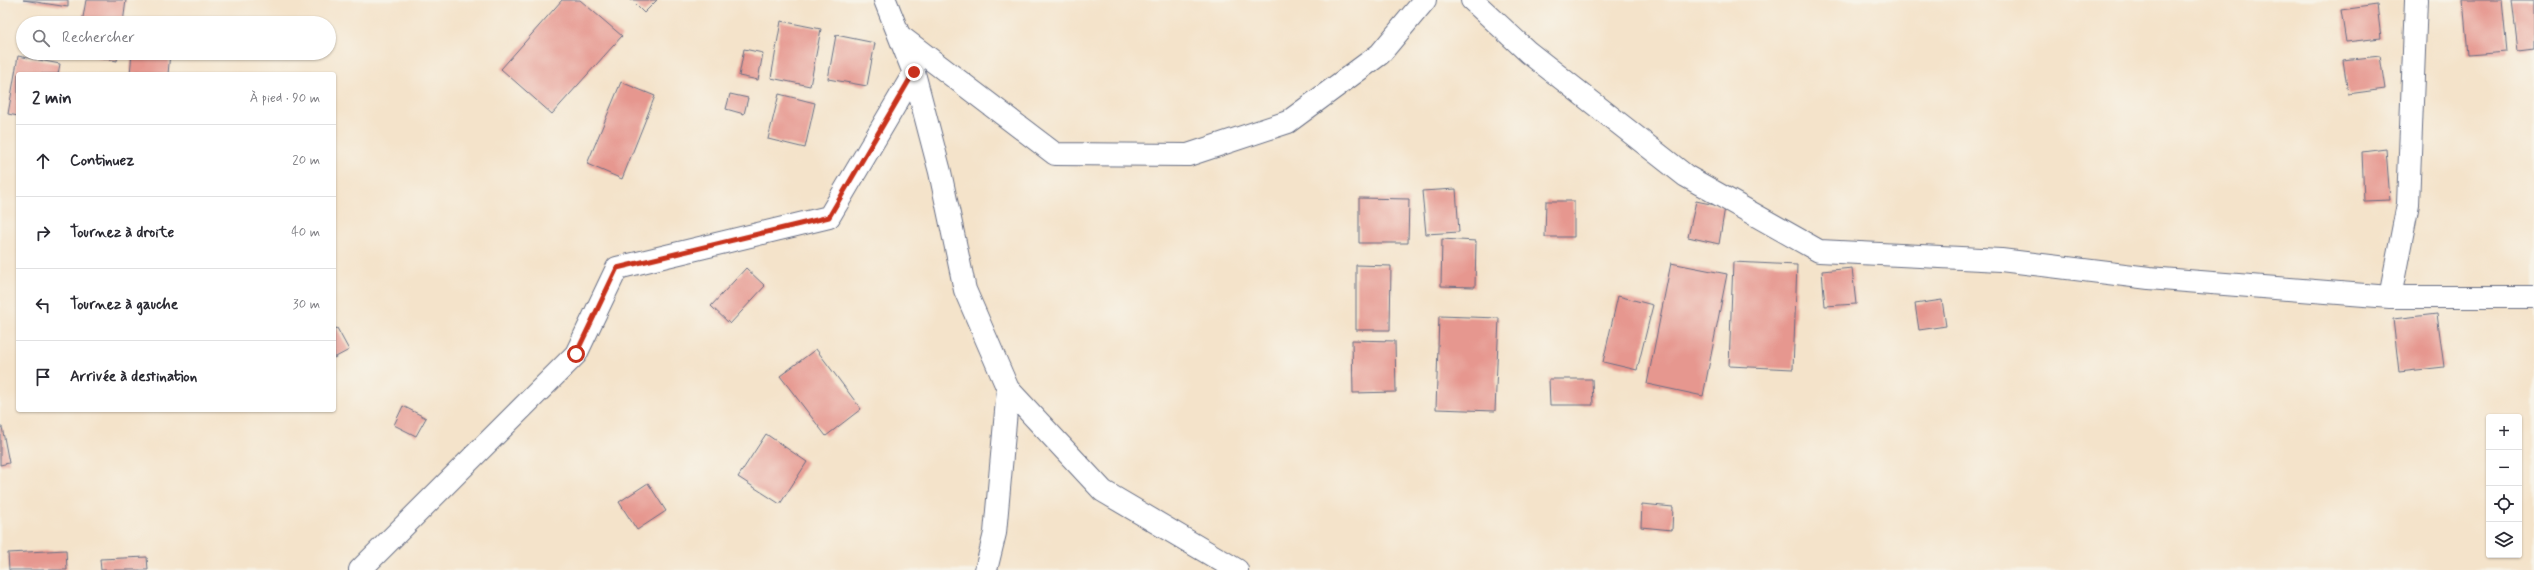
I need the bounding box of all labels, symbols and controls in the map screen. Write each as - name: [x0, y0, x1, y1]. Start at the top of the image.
- search box: [16, 16, 336, 60]
- icon: search: [30, 27, 52, 49]
- text: Rechercher: [62, 28, 135, 48]
- route end: [905, 63, 923, 81]
- text: 2 min: [32, 87, 72, 109]
- text: À pied · 90 m: [250, 90, 320, 107]
- icon: ahead: [32, 150, 54, 172]
- text: Continuez: [70, 151, 134, 171]
- text: 20 m: [292, 152, 320, 169]
- icon: right: [32, 222, 54, 244]
- text: Tournez à droite: [70, 223, 174, 243]
- text: 40 m: [291, 224, 320, 241]
- icon: left: [32, 294, 54, 316]
- text: Tournez à gauche: [70, 295, 178, 315]
- text: 30 m: [293, 296, 320, 313]
- route start: [567, 345, 585, 363]
- icon: arrive: [32, 366, 54, 388]
- text: Arrivée à destination: [70, 367, 197, 387]
- map controls: [2486, 414, 2522, 558]
- button: +: [2486, 414, 2522, 450]
- button: −: [2486, 450, 2522, 486]
- button: locate: [2486, 486, 2522, 522]
- button: layers: [2486, 522, 2522, 558]

